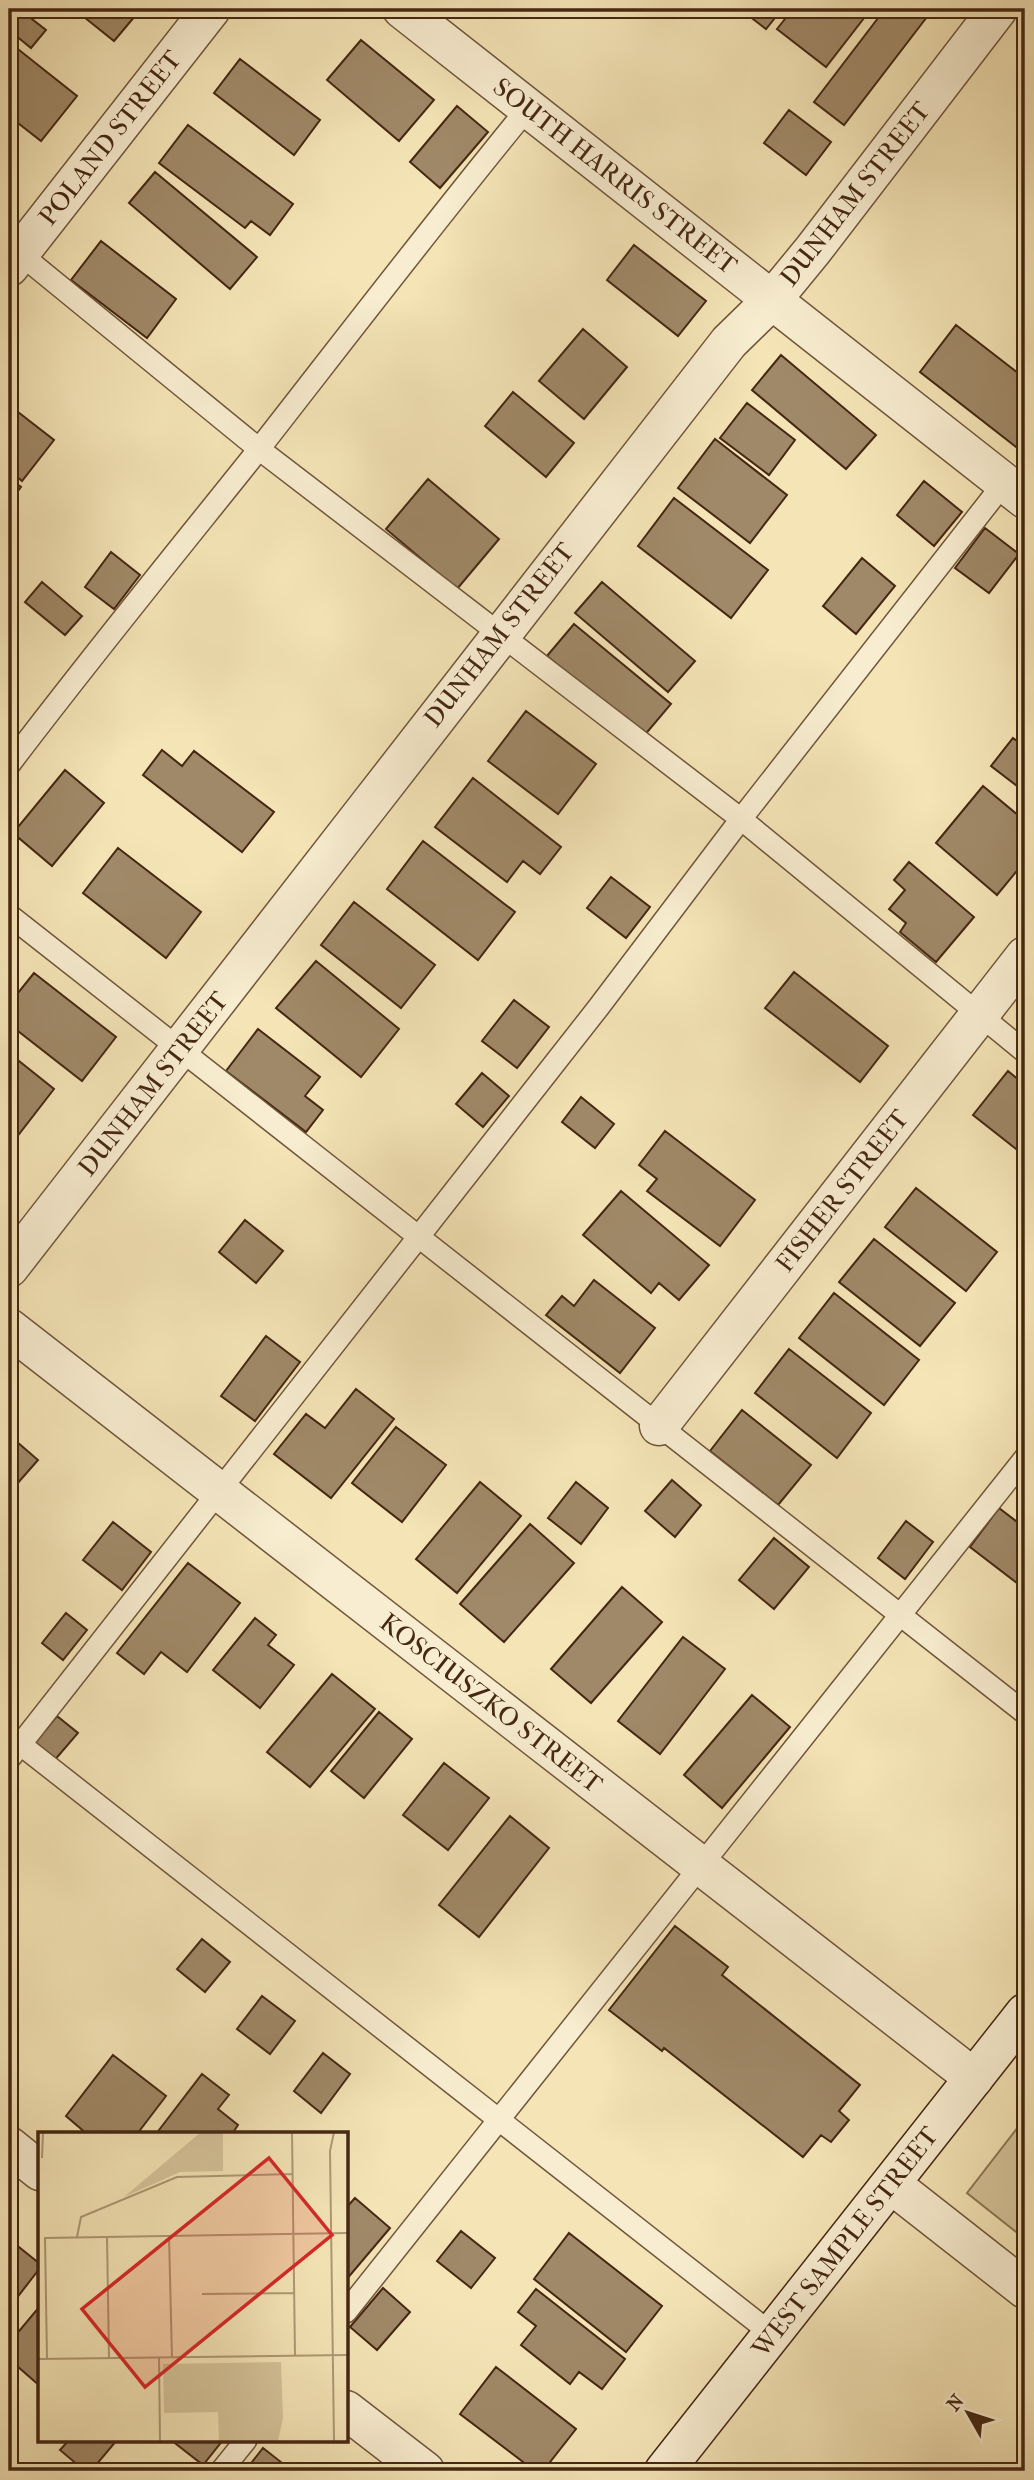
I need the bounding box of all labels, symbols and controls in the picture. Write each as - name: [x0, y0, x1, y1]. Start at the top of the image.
- street label: POLAND STREET: [32, 44, 188, 232]
- street label: SOUTH HARRIS STREET: [487, 71, 743, 281]
- street label: DUNHAM STREET: [773, 95, 937, 292]
- street label: DUNHAM STREET: [417, 536, 581, 733]
- street label: DUNHAM STREET: [71, 985, 235, 1182]
- street label: FISHER STREET: [769, 1103, 915, 1278]
- street label: KOSCIUSZKO STREET: [374, 1607, 609, 1800]
- street label: WEST SAMPLE STREET: [745, 2120, 945, 2364]
- inset map: [38, 2132, 348, 2442]
- north arrow: [932, 2378, 1002, 2448]
- text: N: [942, 2390, 969, 2415]

